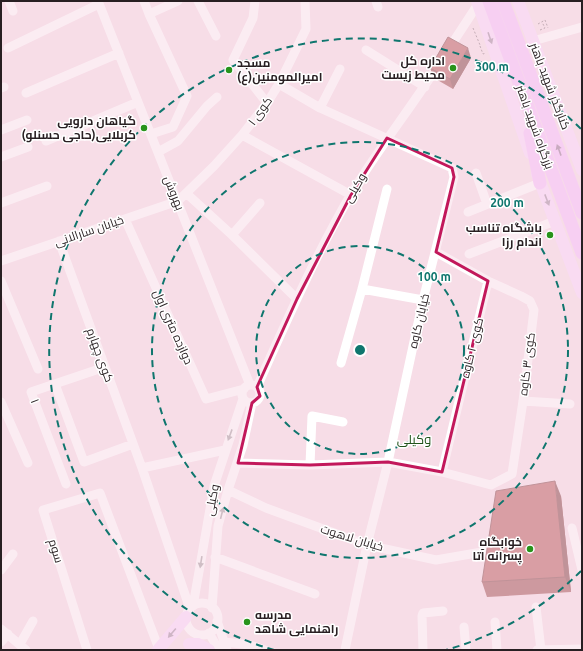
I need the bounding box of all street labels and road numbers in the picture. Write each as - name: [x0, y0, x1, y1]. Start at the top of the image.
- street label: کنارگذر شهید باهنر: [527, 40, 573, 132]
- street label: بزرگراه شهید باهنر: [513, 82, 557, 171]
- street label: کوی ۱: [245, 94, 275, 128]
- street label: وکیلی: [341, 171, 369, 205]
- street label: بهروش: [161, 174, 187, 212]
- street label: خیابان سارالانی: [52, 213, 126, 249]
- street label: دوازده متری اول: [150, 287, 196, 367]
- street label: خیابان کاوه: [406, 292, 432, 350]
- street label: کوی ۲ کاوه: [458, 316, 486, 380]
- street label: کوی چهارم: [82, 326, 116, 385]
- street label: کوی ۳ کاوه: [516, 332, 538, 396]
- street label: ۱: [29, 397, 42, 405]
- street label: وکیلی: [202, 483, 222, 517]
- street label: خیابان لاهوت: [319, 522, 385, 554]
- street label: سوم: [45, 537, 66, 565]

